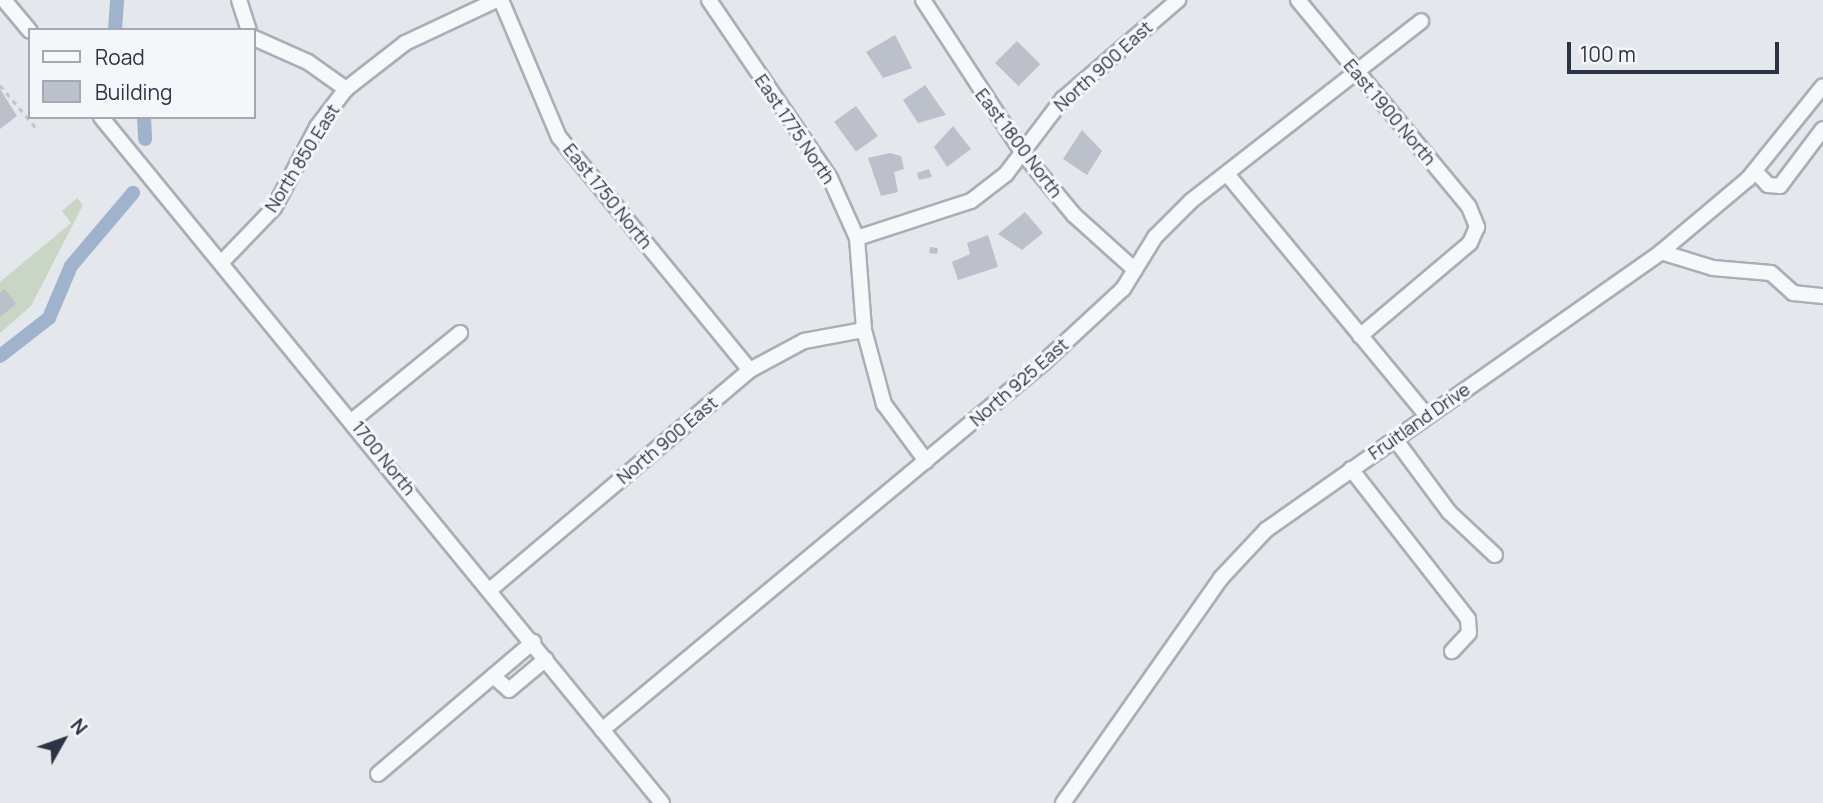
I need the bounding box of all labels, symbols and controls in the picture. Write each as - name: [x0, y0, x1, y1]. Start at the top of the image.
- street label: North 900 East: [1049, 16, 1157, 116]
- legend: [28, 28, 256, 119]
- scale bar: [1571, 28, 1783, 72]
- text: 100 m: [1580, 40, 1636, 68]
- text: Road: [95, 43, 145, 71]
- street label: East 1900 North: [1339, 55, 1441, 169]
- street label: East 1775 North: [750, 70, 840, 188]
- text: Building: [95, 78, 172, 106]
- street label: East 1800 North: [971, 84, 1067, 202]
- street label: North 850 East: [260, 100, 344, 216]
- street label: East 1750 North: [559, 139, 657, 253]
- street label: North 925 East: [965, 333, 1073, 431]
- street label: Fruitland Drive: [1364, 378, 1474, 464]
- street label: North 900 East: [612, 392, 722, 488]
- street label: 1700 North: [348, 417, 420, 499]
- north arrow: [28, 705, 98, 775]
- text: N: [65, 713, 93, 740]

